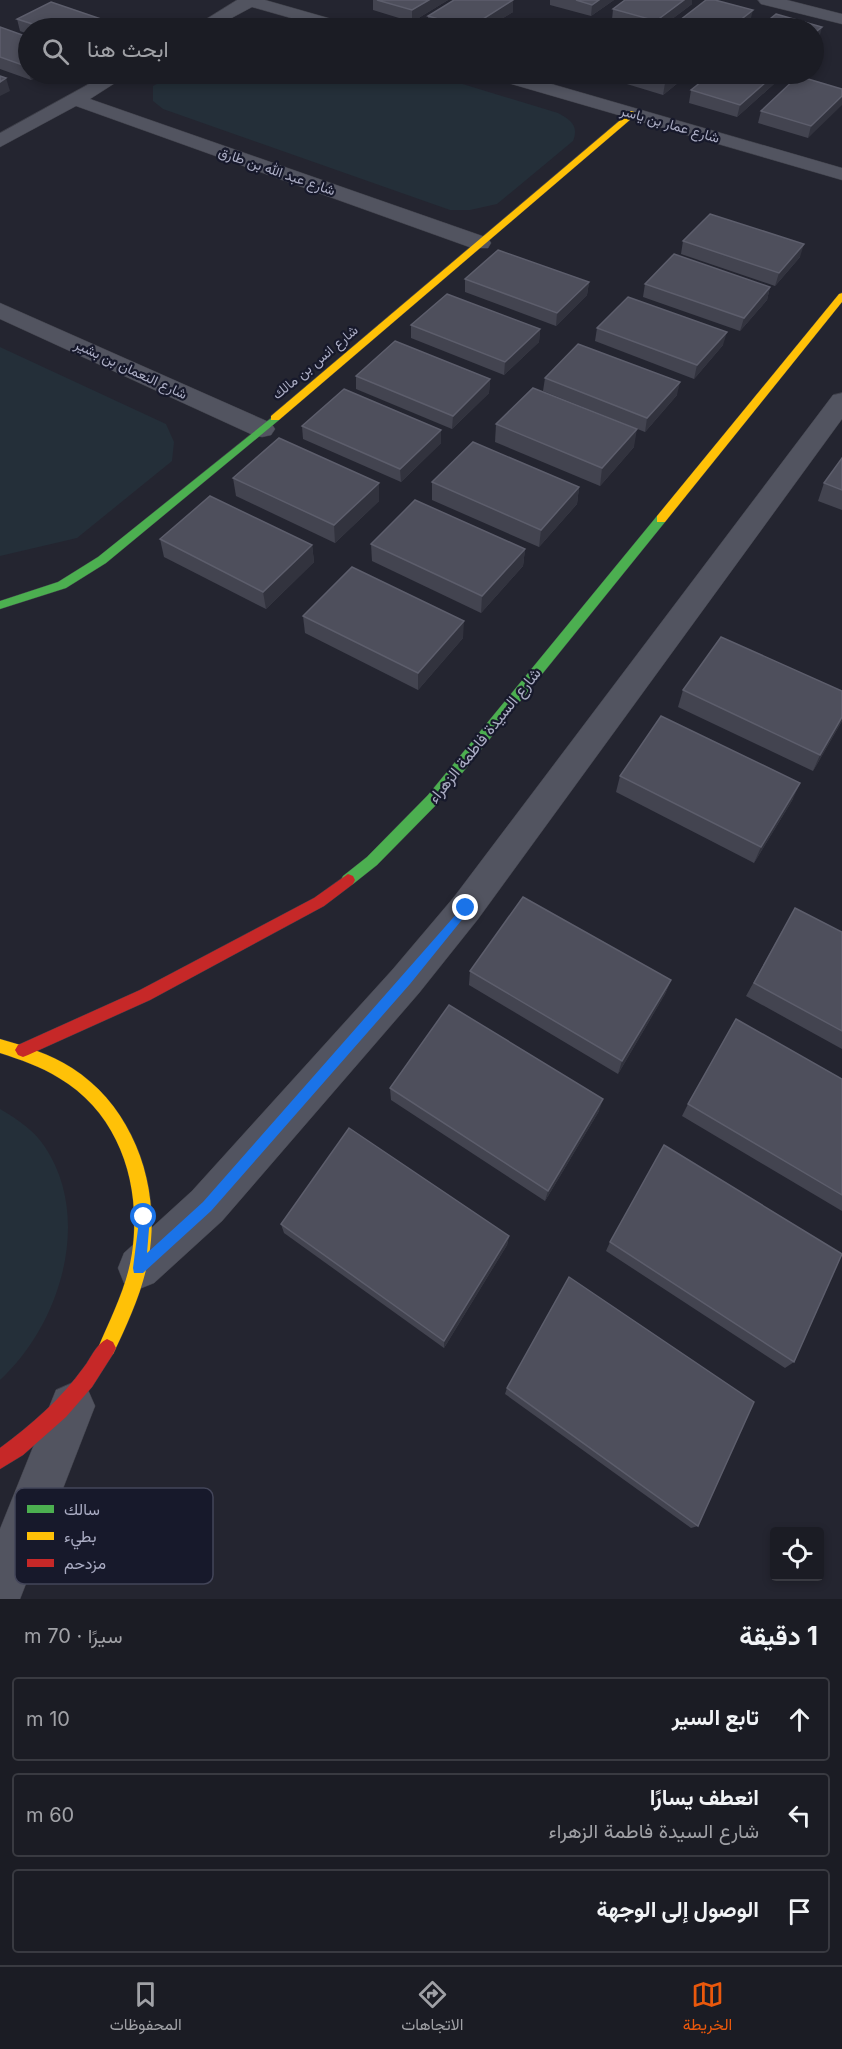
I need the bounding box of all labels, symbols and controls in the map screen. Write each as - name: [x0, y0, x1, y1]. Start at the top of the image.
- search box: [18, 18, 824, 84]
- icon: search: [39, 35, 72, 68]
- text: ابحث هنا: [87, 36, 169, 62]
- street label: شارع عمار بن ياسر: [617, 101, 722, 149]
- street label: شارع عبد الله بن طارق: [216, 143, 338, 201]
- street label: شارع انس بن مالك: [268, 321, 363, 405]
- street label: شارع النعمان بن بشير: [70, 335, 190, 405]
- street label: شارع السيدة فاطمة الزهراء: [423, 663, 546, 808]
- route end: [452, 894, 478, 920]
- route start: [130, 1203, 156, 1229]
- legend: [15, 1488, 213, 1584]
- text: سالك: [64, 1499, 100, 1519]
- text: بطيء: [64, 1526, 96, 1550]
- map controls: [770, 1527, 824, 1581]
- button: locate: [770, 1527, 824, 1581]
- text: مزدحم: [64, 1553, 106, 1574]
- text: 1 دقيقة: [739, 1620, 818, 1651]
- text: سيرًا · 70 m: [24, 1624, 123, 1648]
- icon: ahead: [783, 1703, 816, 1736]
- text: تابع السير: [672, 1704, 759, 1730]
- text: 10 m: [26, 1707, 70, 1731]
- text: انعطف يسارًا: [650, 1784, 759, 1810]
- icon: left: [783, 1799, 816, 1832]
- text: 60 m: [26, 1803, 74, 1827]
- text: شارع السيدة فاطمة الزهراء: [549, 1819, 759, 1843]
- icon: arrive: [783, 1895, 816, 1928]
- text: الوصول إلى الوجهة: [596, 1896, 759, 1922]
- tab: المحفوظات: [110, 1978, 182, 2039]
- tab: الاتجاهات: [401, 1978, 463, 2039]
- tab: الخريطة: [683, 1978, 732, 2039]

